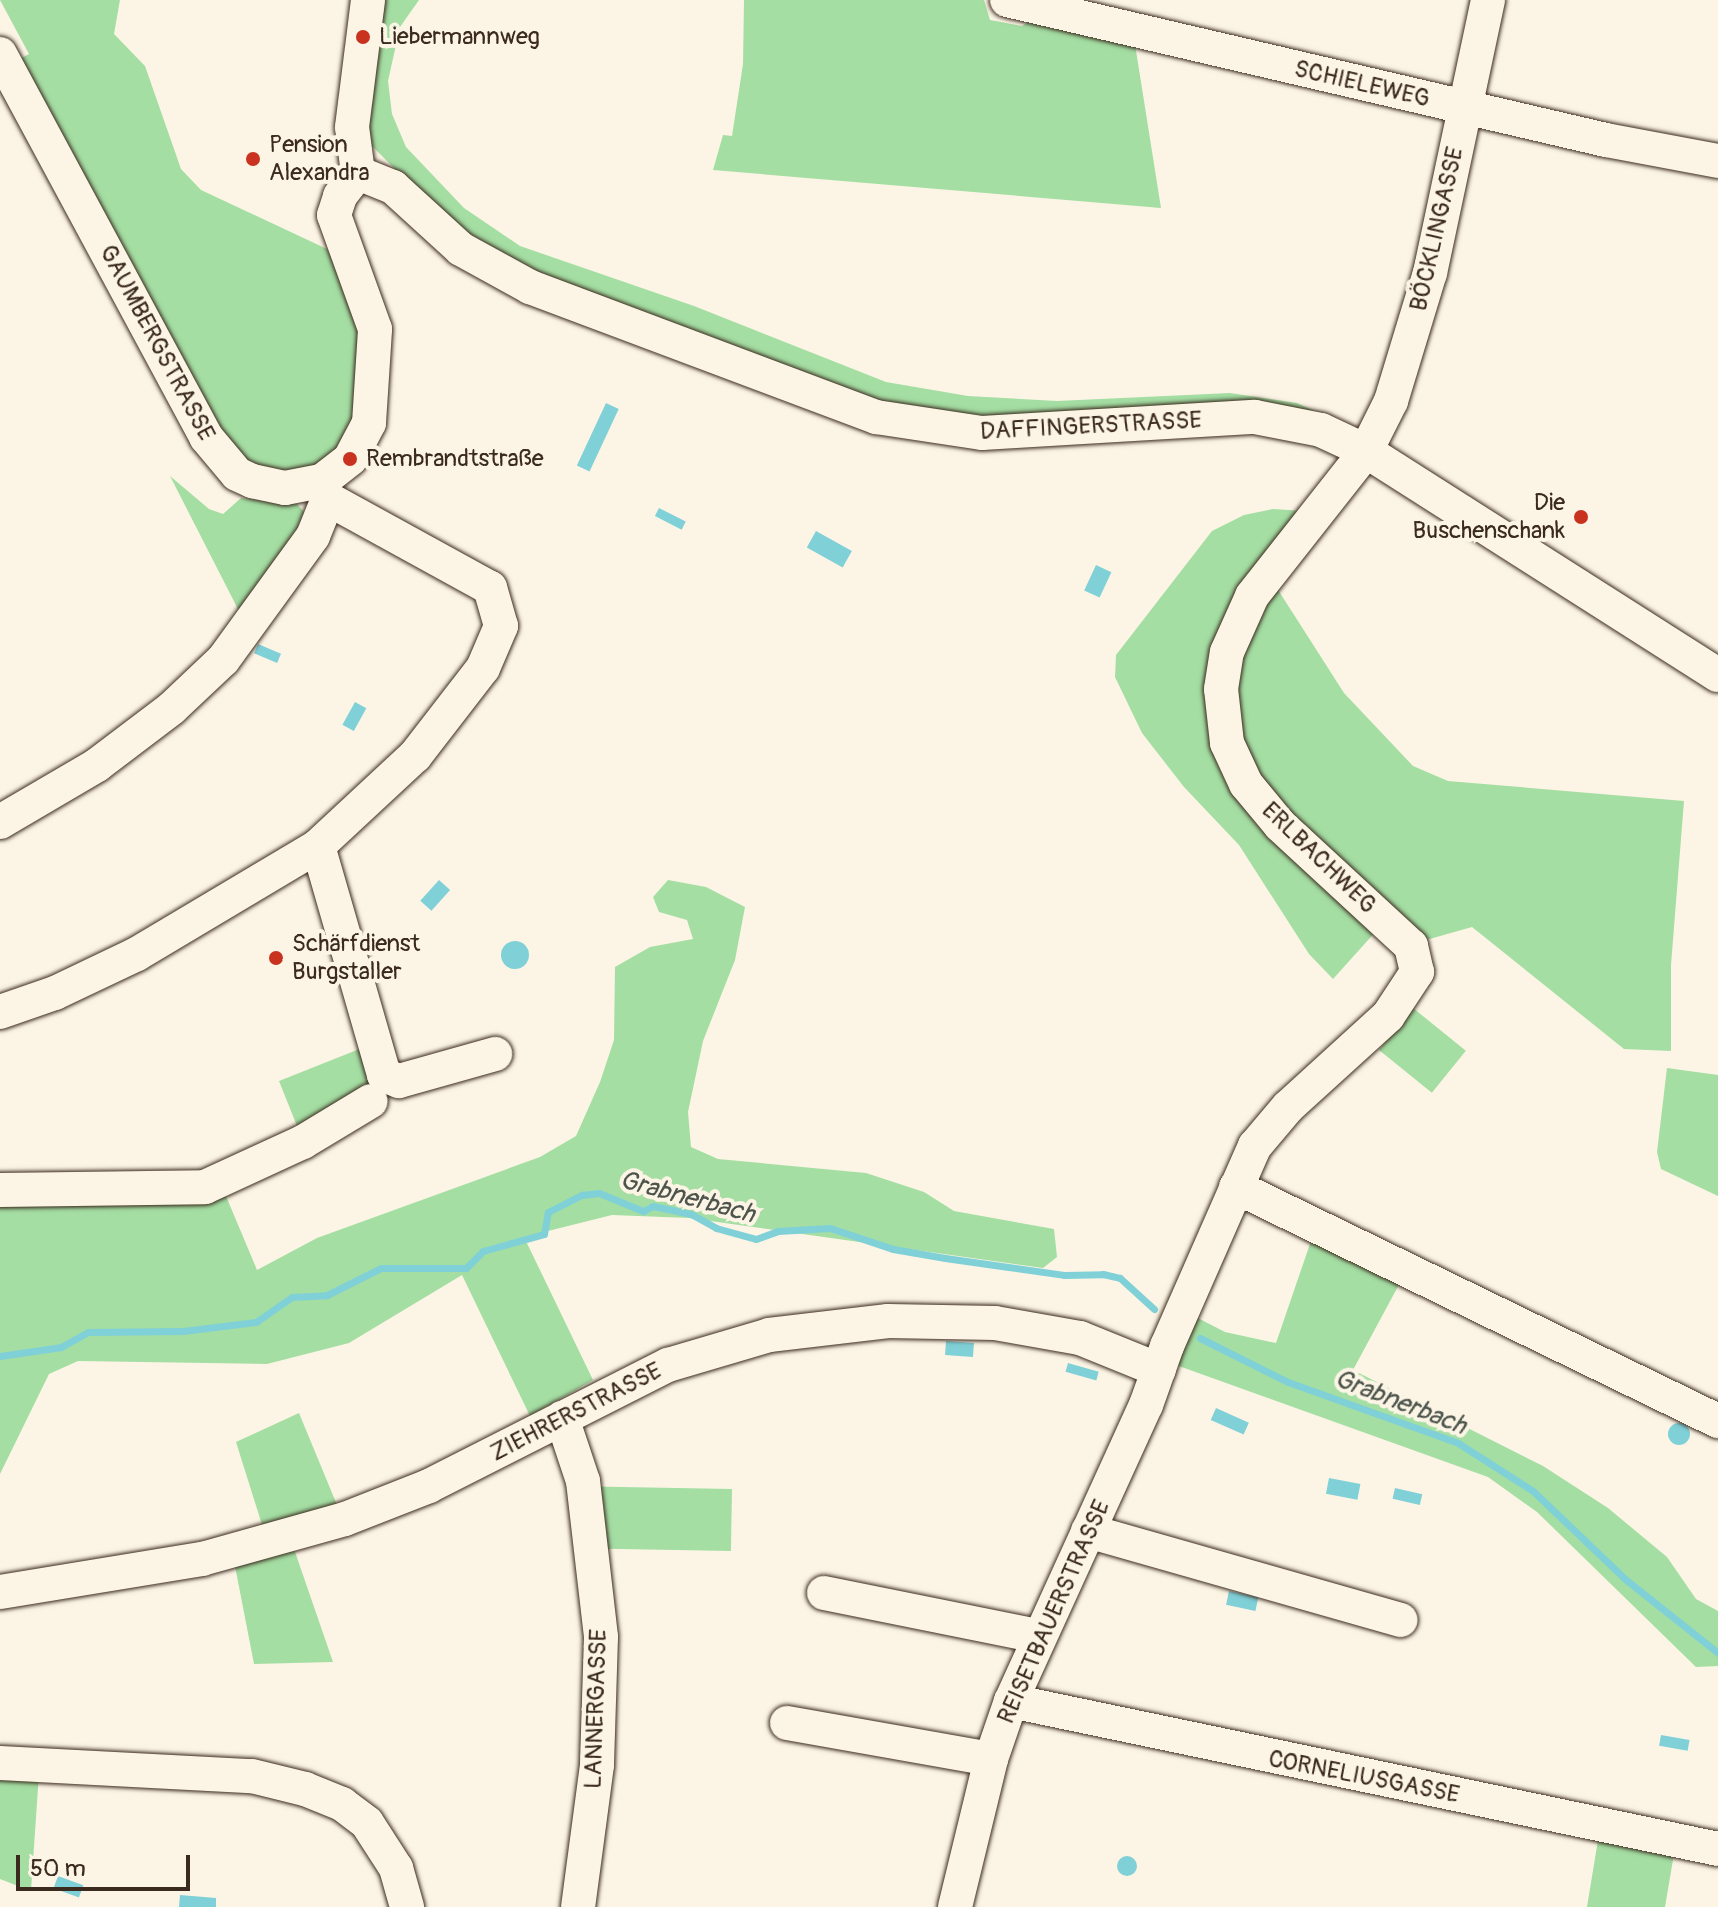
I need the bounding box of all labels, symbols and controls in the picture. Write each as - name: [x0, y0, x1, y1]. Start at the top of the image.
- place label: Liebermannweg: [379, 23, 540, 51]
- marker: Liebermannweg: [354, 28, 372, 46]
- street label: SCHIELEWEG: [1291, 54, 1433, 114]
- place label: Pension Alexandra: [269, 131, 370, 187]
- street label: BÖCKLINGASSE: [1404, 144, 1470, 314]
- marker: Pension Alexandra: [244, 150, 262, 168]
- street label: GAUMBERGSTRASSE: [93, 240, 221, 446]
- street label: DAFFINGERSTRASSE: [979, 406, 1203, 446]
- place label: Rembrandtstraße: [366, 445, 544, 473]
- marker: Rembrandtstraße: [341, 450, 359, 468]
- place label: Die Buschenschank: [1413, 489, 1565, 545]
- marker: Die Buschenschank: [1572, 508, 1590, 526]
- street label: ERLBACHWEG: [1256, 796, 1382, 920]
- place label: Schärfdienst Burgstaller: [292, 930, 420, 986]
- marker: Schärfdienst Burgstaller: [267, 949, 285, 967]
- water label: Grabnerbach: [616, 1165, 758, 1231]
- street label: ZIEHRERSTRASSE: [486, 1356, 666, 1468]
- water label: Grabnerbach: [1330, 1364, 1470, 1442]
- street label: REISETBAUERSTRASSE: [992, 1496, 1116, 1728]
- street label: LANNERGASSE: [579, 1629, 613, 1789]
- street label: CORNELIUSGASSE: [1266, 1744, 1462, 1810]
- scale bar: [20, 1839, 194, 1889]
- text: 50 m: [30, 1854, 86, 1883]

